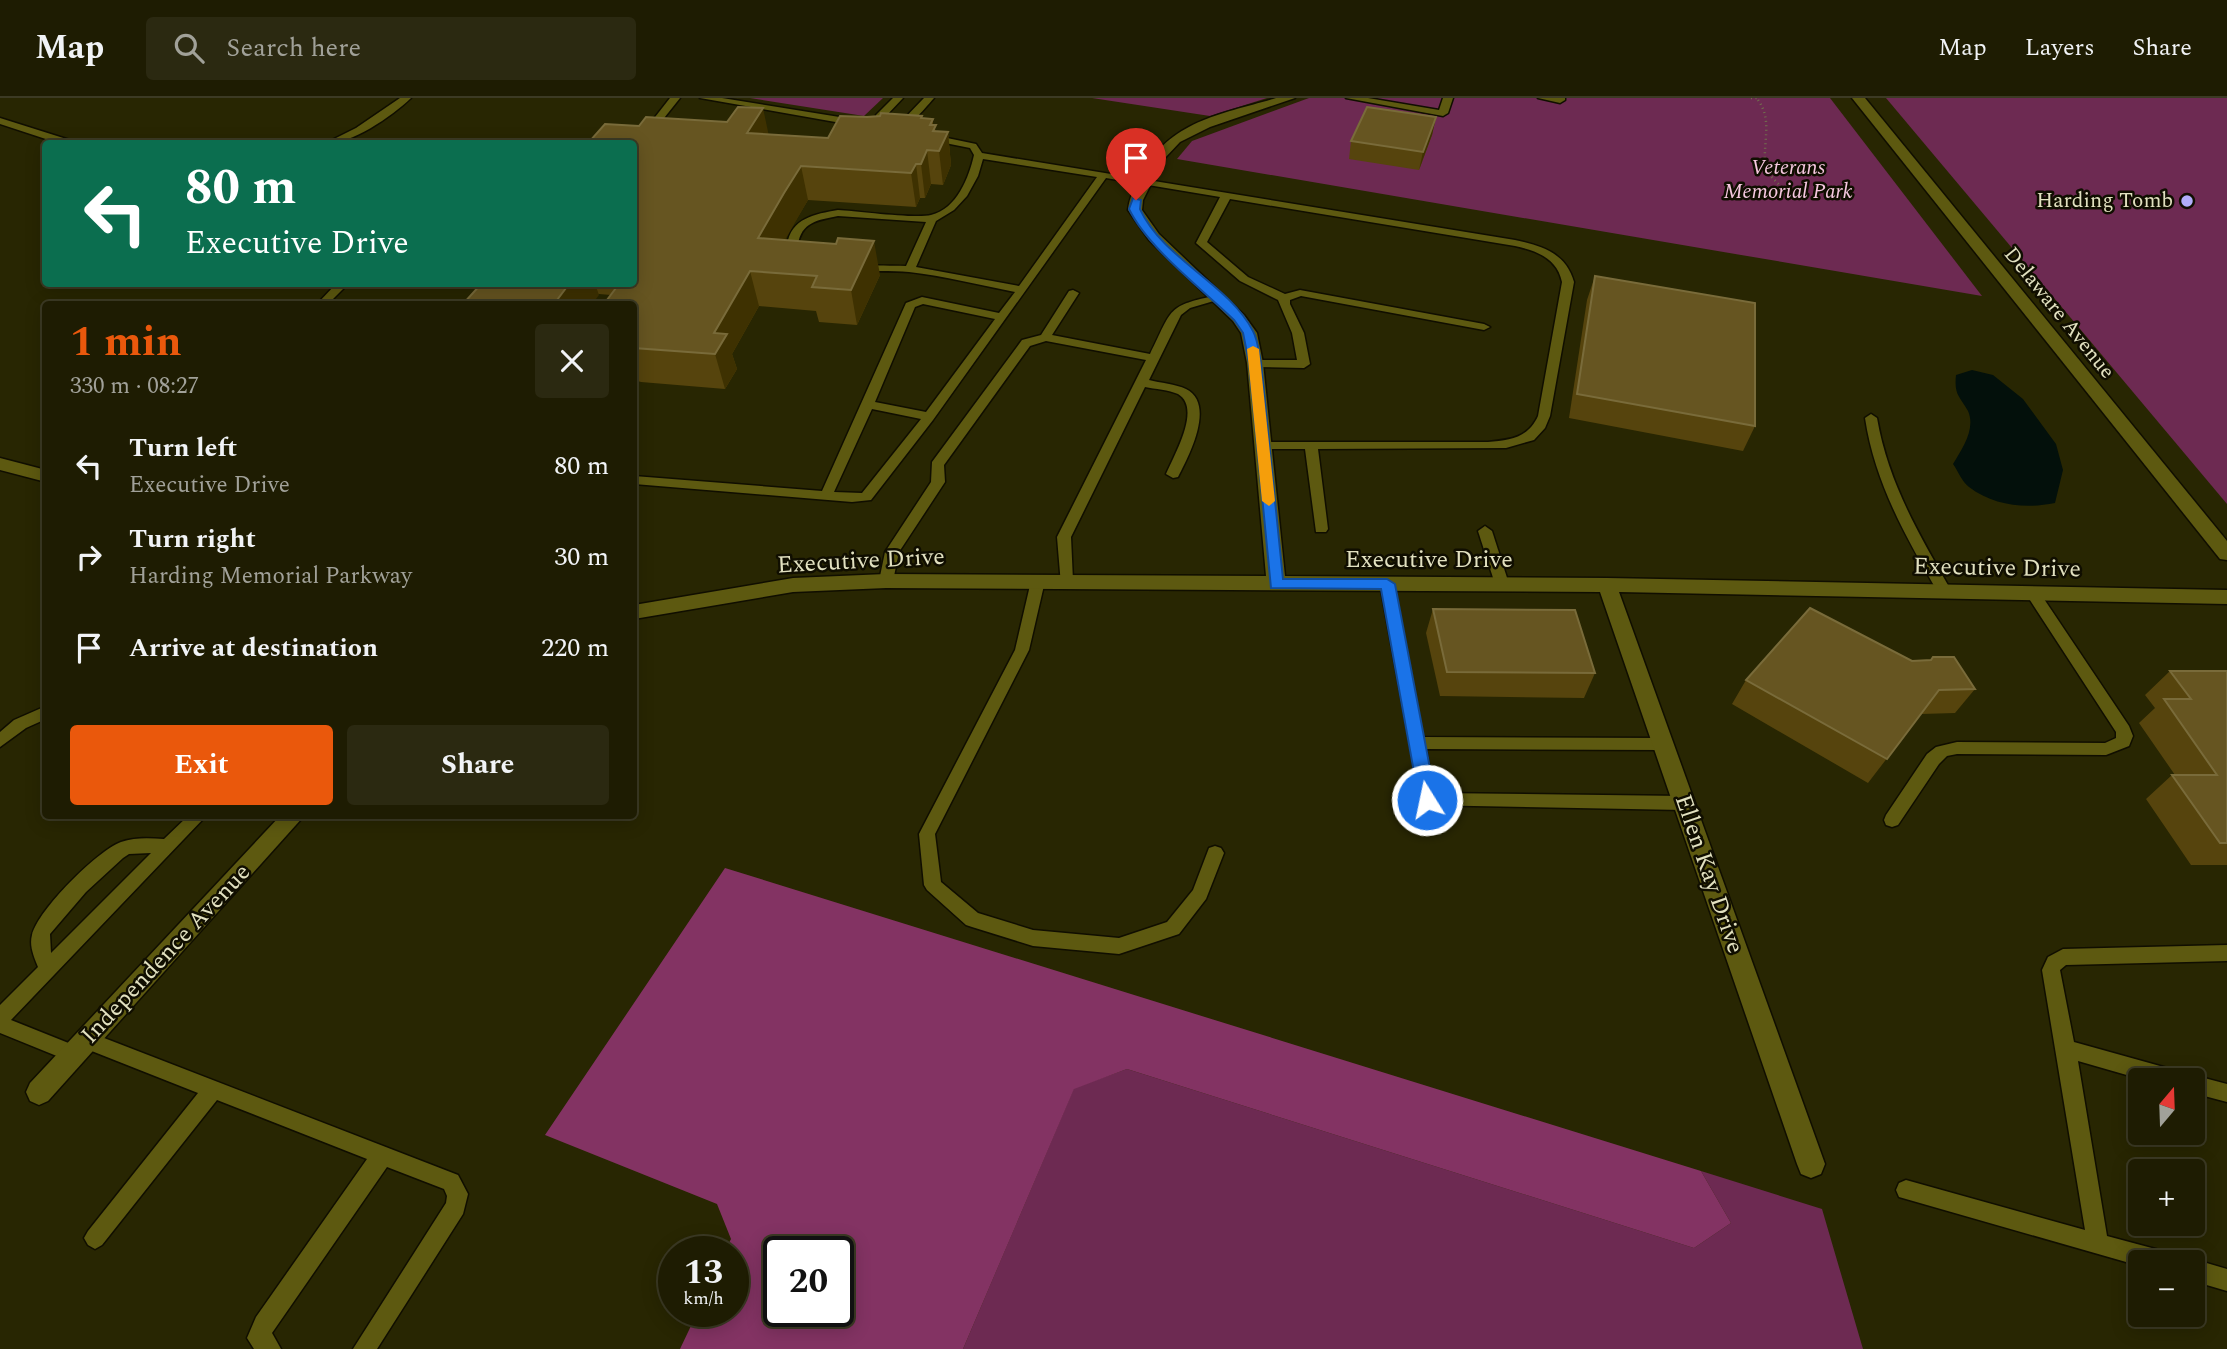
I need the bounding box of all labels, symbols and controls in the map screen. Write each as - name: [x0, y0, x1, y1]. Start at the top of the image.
- search box: [146, 17, 636, 80]
- text: Map: [35, 23, 104, 73]
- text: Search here: [226, 28, 361, 68]
- icon: search: [170, 29, 208, 67]
- text: Map: [1938, 30, 1987, 66]
- text: Layers: [2025, 30, 2095, 66]
- text: Share: [2133, 30, 2192, 66]
- pin: [1106, 128, 1166, 200]
- icon: arrive: [1117, 139, 1155, 177]
- text: 80 m: [185, 151, 296, 226]
- park label: Veterans Memorial Park: [1723, 152, 1853, 208]
- icon: left: [70, 168, 161, 259]
- place label: Harding Tomb: [2036, 185, 2173, 217]
- marker: Harding Tomb: [2179, 193, 2195, 209]
- text: Executive Drive: [185, 219, 409, 268]
- street label: Delaware Avenue: [1996, 240, 2122, 386]
- text: 1 min: [70, 311, 182, 374]
- button: close: [535, 324, 609, 398]
- text: 330 m · 08:27: [70, 369, 199, 404]
- text: Turn left: [129, 428, 237, 468]
- text: 80 m: [554, 446, 609, 486]
- icon: left: [70, 447, 108, 485]
- text: Executive Drive: [129, 468, 290, 503]
- text: Turn right: [129, 519, 256, 559]
- text: 30 m: [554, 537, 609, 577]
- icon: right: [70, 538, 108, 576]
- street label: Executive Drive: [776, 539, 946, 583]
- street label: Executive Drive: [1345, 542, 1513, 578]
- street label: Executive Drive: [1913, 549, 2081, 587]
- text: Harding Memorial Parkway: [129, 559, 412, 594]
- text: Arrive at destination: [129, 628, 378, 668]
- text: 220 m: [541, 628, 609, 668]
- icon: arrive: [70, 629, 108, 667]
- button: Exit: [70, 725, 333, 805]
- button: Share: [347, 725, 609, 805]
- position arrow: [1390, 763, 1464, 837]
- street label: Ellen Kay Drive: [1665, 790, 1753, 958]
- street label: Independence Avenue: [73, 856, 259, 1052]
- north arrow: [2128, 1068, 2205, 1144]
- map controls: [2128, 1068, 2205, 1327]
- button: +: [2128, 1159, 2205, 1236]
- speed limit sign: 20: [763, 1236, 854, 1327]
- text: 13: [684, 1246, 723, 1299]
- button: −: [2128, 1250, 2205, 1327]
- text: km/h: [683, 1285, 724, 1312]

